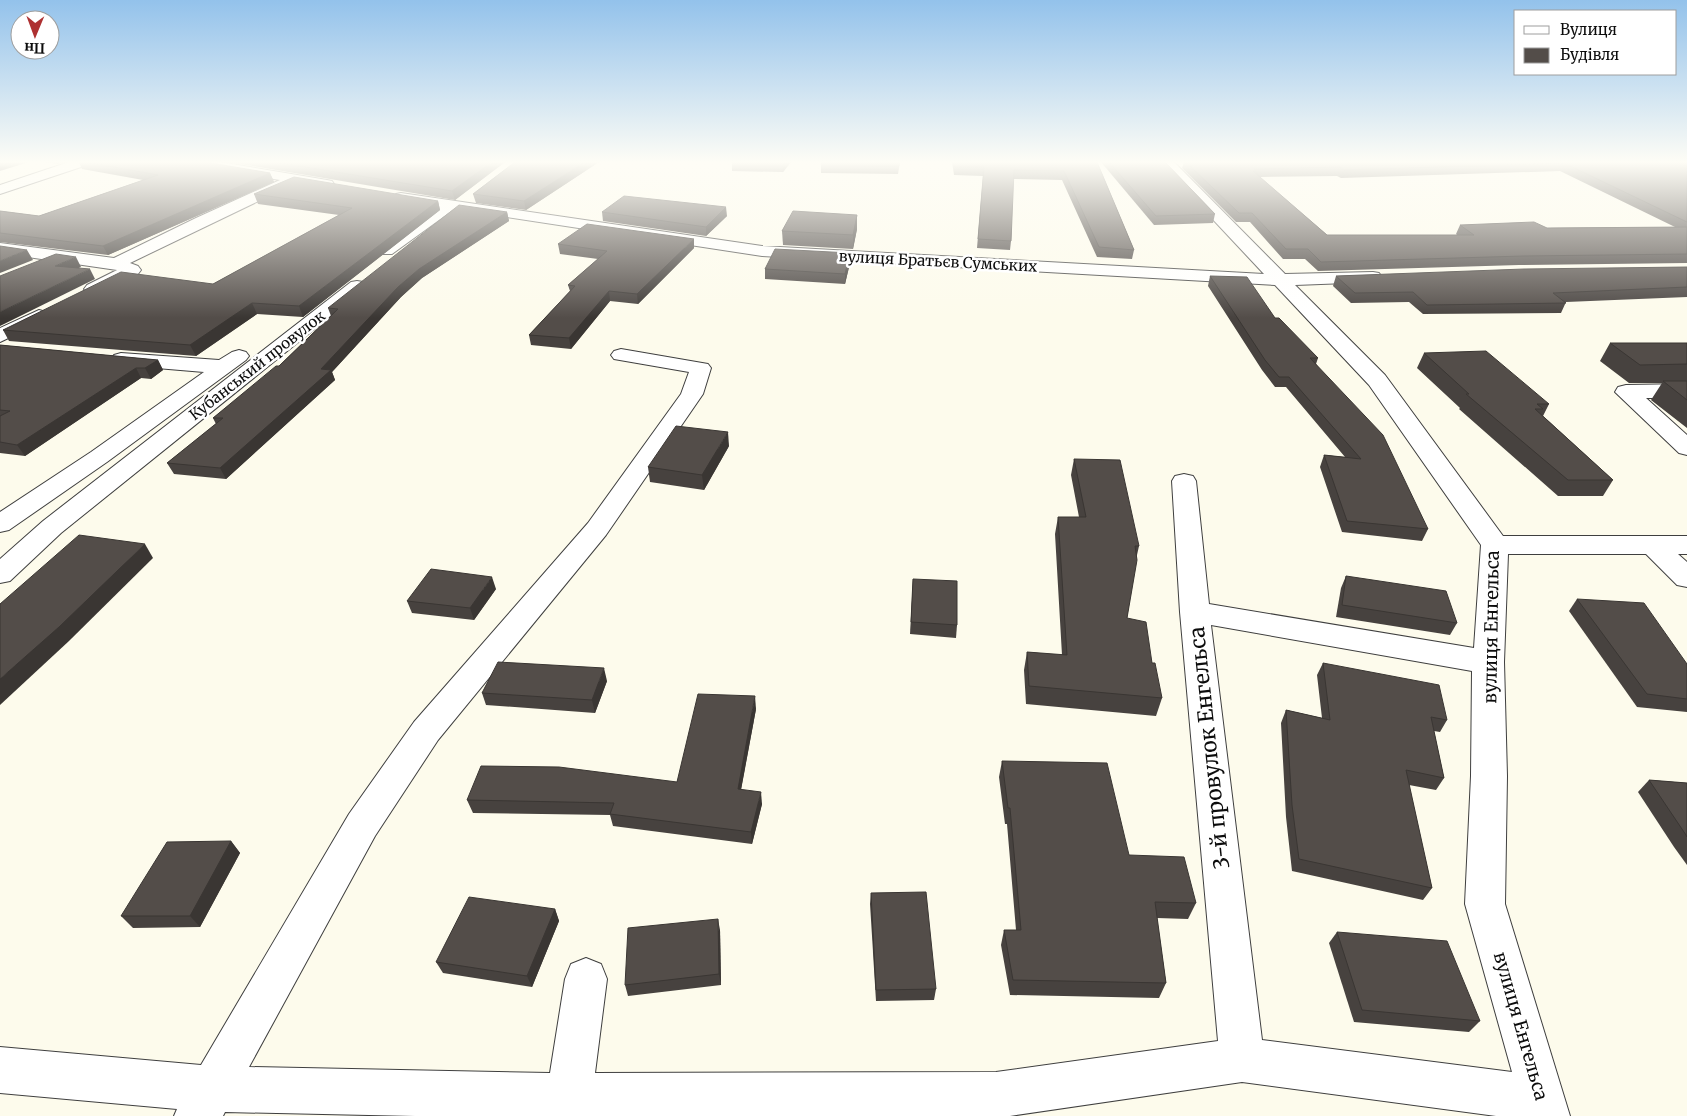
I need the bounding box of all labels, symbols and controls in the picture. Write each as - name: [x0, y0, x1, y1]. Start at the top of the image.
- north arrow: [10, 10, 60, 60]
- legend: [1514, 10, 1677, 75]
- text: Вулиця: [1560, 20, 1617, 39]
- text: Пн: [24, 39, 45, 57]
- text: Будівля: [1560, 45, 1619, 64]
- street label: вулиця Братьєв Сумських: [838, 246, 1038, 276]
- street label: Кубанський провулок: [185, 306, 329, 424]
- street label: вулиця Енгельса: [1478, 550, 1504, 704]
- street label: 3-й провулок Енгельса: [1183, 626, 1235, 870]
- street label: вулиця Енгельса: [1489, 949, 1553, 1103]

